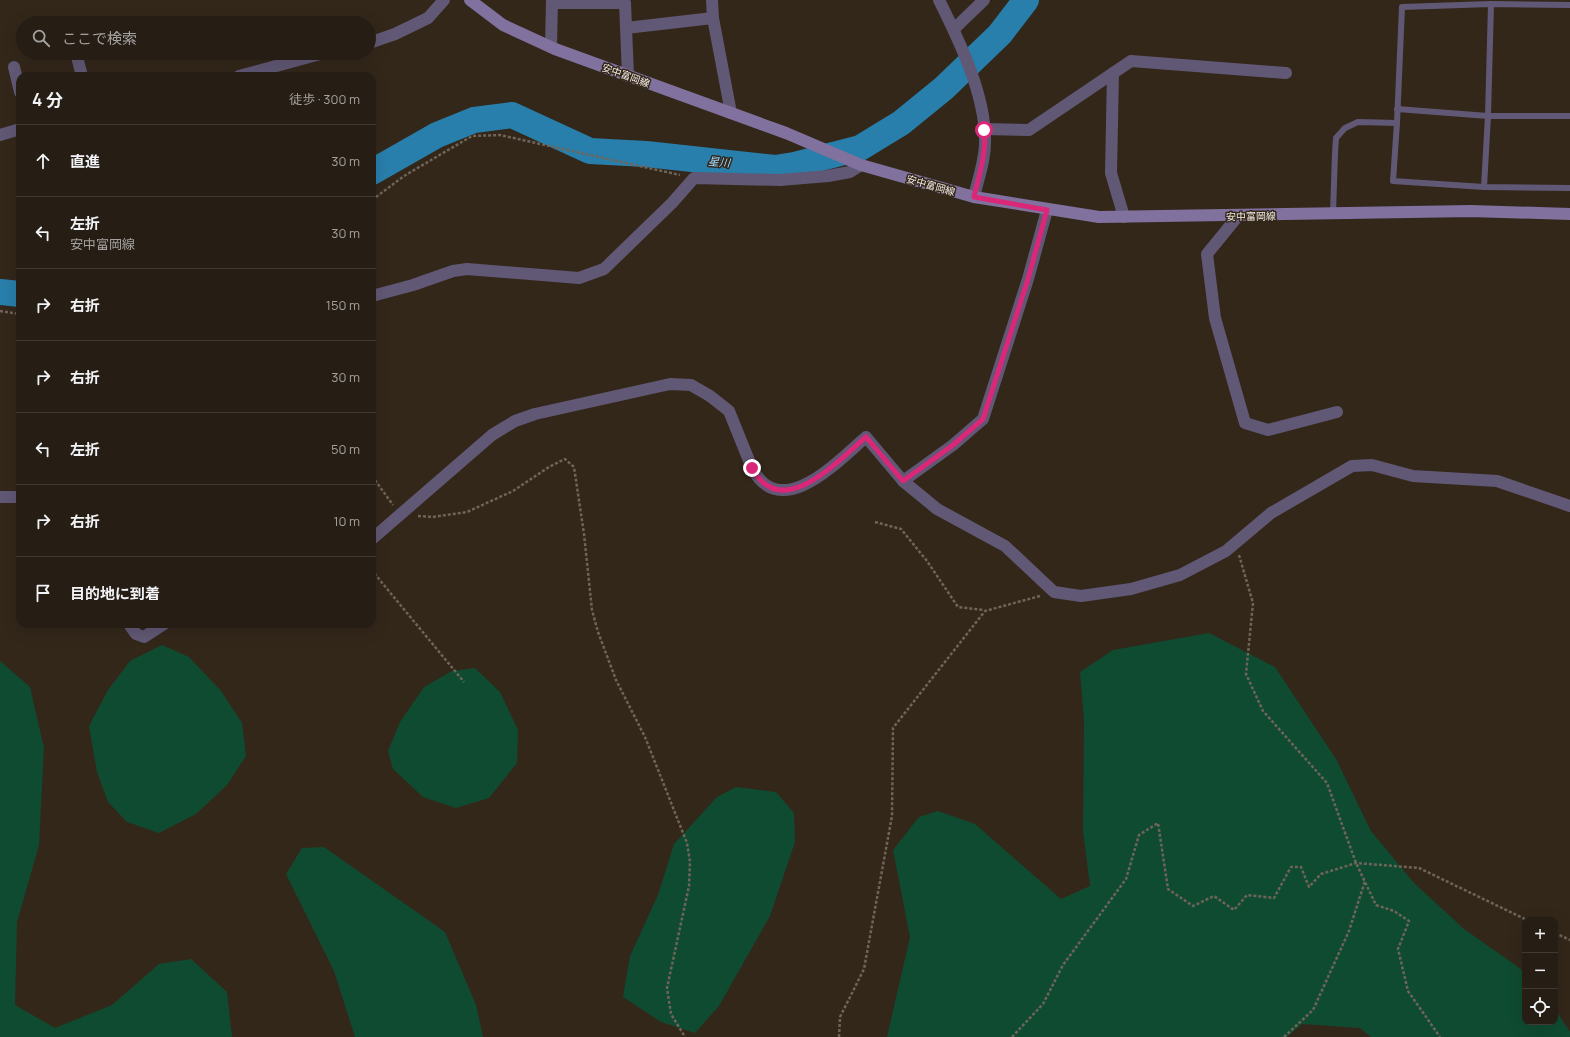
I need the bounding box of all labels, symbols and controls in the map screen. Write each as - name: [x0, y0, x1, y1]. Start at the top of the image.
- search box: [16, 16, 376, 60]
- icon: search: [30, 27, 52, 49]
- text: ここで検索: [62, 28, 137, 49]
- street label: 安中富岡線: [600, 60, 652, 90]
- text: 4 分: [32, 88, 63, 111]
- text: 徒歩 · 300 m: [289, 90, 360, 108]
- route start: [975, 121, 993, 139]
- icon: ahead: [32, 150, 54, 172]
- text: 直進: [70, 151, 100, 172]
- text: 30 m: [331, 152, 360, 170]
- water label: 星川: [707, 153, 732, 170]
- street label: 安中富岡線: [905, 171, 957, 199]
- street label: 安中富岡線: [1226, 209, 1276, 223]
- text: 左折: [70, 213, 100, 234]
- icon: left: [32, 222, 54, 244]
- text: 30 m: [331, 224, 360, 242]
- text: 安中富岡線: [70, 235, 135, 253]
- icon: right: [32, 294, 54, 316]
- text: 右折: [70, 295, 100, 316]
- text: 150 m: [326, 296, 360, 314]
- icon: right: [32, 366, 54, 388]
- text: 右折: [70, 367, 100, 388]
- text: 30 m: [331, 368, 360, 386]
- icon: left: [32, 438, 54, 460]
- text: 左折: [70, 439, 100, 460]
- text: 50 m: [331, 440, 360, 458]
- route end: [743, 459, 761, 477]
- icon: right: [32, 510, 54, 532]
- text: 右折: [70, 511, 100, 532]
- text: 10 m: [333, 512, 360, 530]
- icon: arrive: [32, 582, 54, 604]
- text: 目的地に到着: [70, 583, 160, 604]
- map controls: [1522, 917, 1558, 1025]
- button: +: [1522, 917, 1558, 953]
- button: −: [1522, 953, 1558, 989]
- button: locate: [1522, 989, 1558, 1025]

